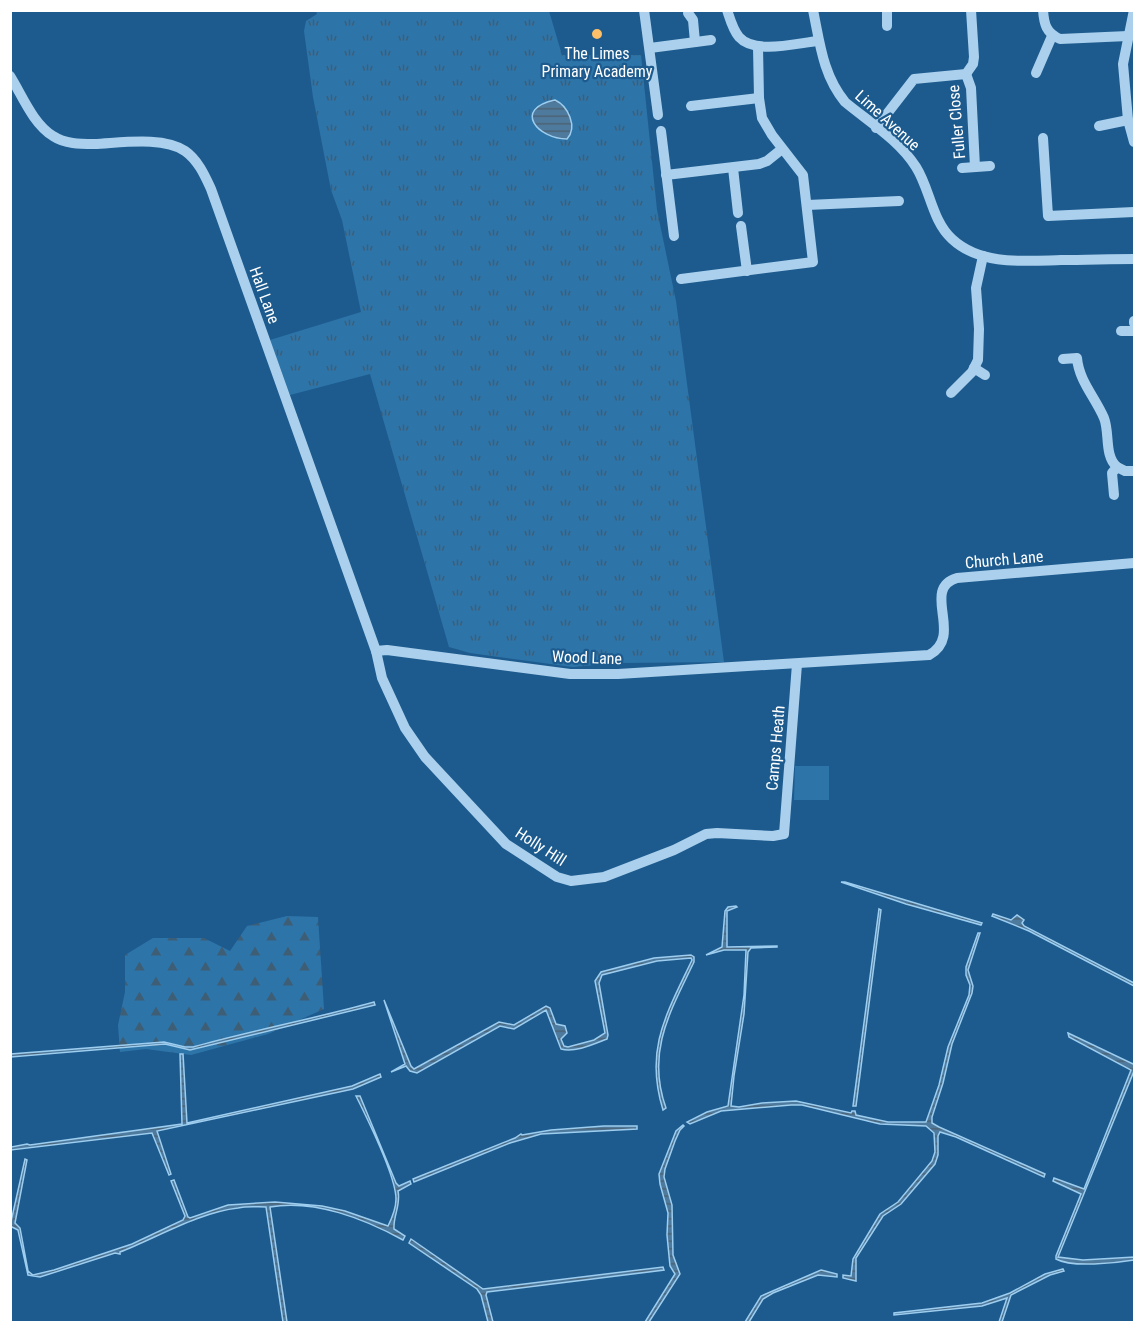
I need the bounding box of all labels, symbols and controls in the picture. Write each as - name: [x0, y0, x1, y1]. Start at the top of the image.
- marker: The Limes Primary Academy: [590, 27, 604, 41]
- place label: The Limes Primary Academy: [542, 44, 653, 81]
- street label: Fuller Close: [944, 84, 969, 160]
- street label: Lime Avenue: [851, 86, 924, 154]
- street label: Hall Lane: [245, 264, 284, 326]
- street label: Church Lane: [964, 547, 1044, 572]
- street label: Wood Lane: [552, 647, 622, 668]
- street label: Camps Heath: [762, 705, 789, 791]
- street label: Holly Hill: [512, 823, 570, 870]

